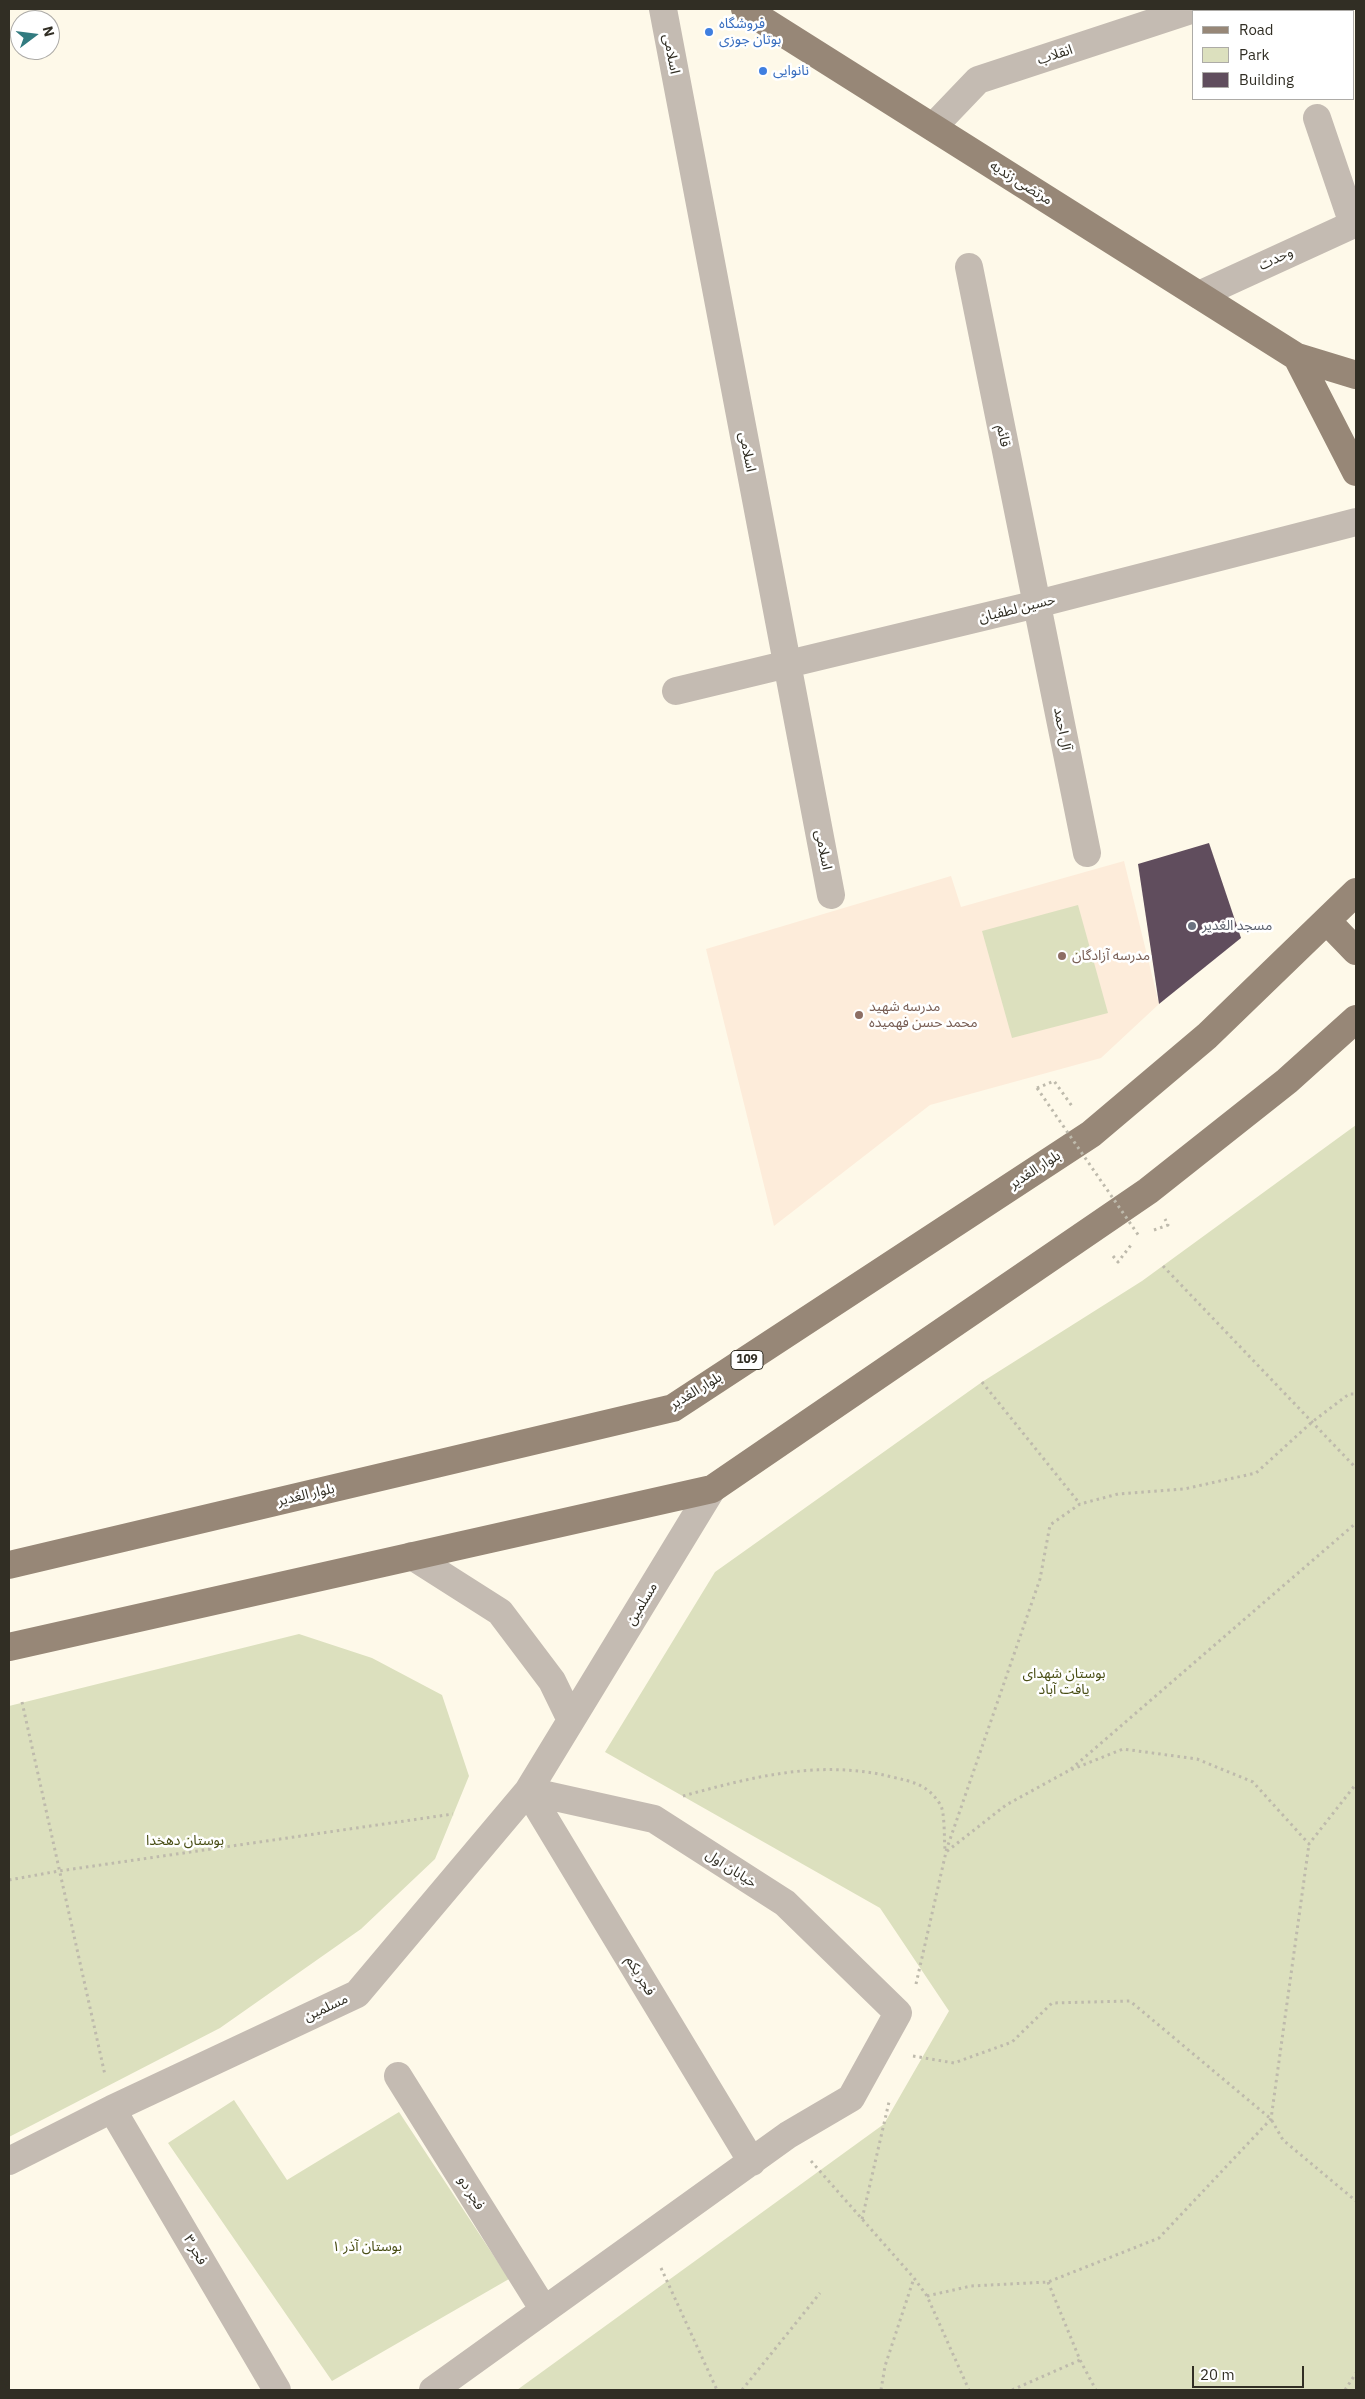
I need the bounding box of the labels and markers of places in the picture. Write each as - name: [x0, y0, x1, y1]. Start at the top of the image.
- place label: فروشگاه بوتان جوزی: [719, 16, 781, 48]
- marker: فروشگاه بوتان جوزی: [703, 26, 715, 38]
- place label: نانوایی: [773, 63, 809, 79]
- marker: نانوایی: [757, 65, 769, 77]
- place label: مسجد الغدیر: [1202, 918, 1272, 934]
- marker: مسجد الغدیر: [1186, 920, 1198, 932]
- place label: مدرسه آزادگان: [1072, 948, 1150, 964]
- marker: مدرسه آزادگان: [1056, 950, 1068, 962]
- place label: مدرسه شهید محمد حسن فهمیده: [869, 999, 978, 1032]
- marker: مدرسه شهید محمد حسن فهمیده: [853, 1009, 865, 1021]

